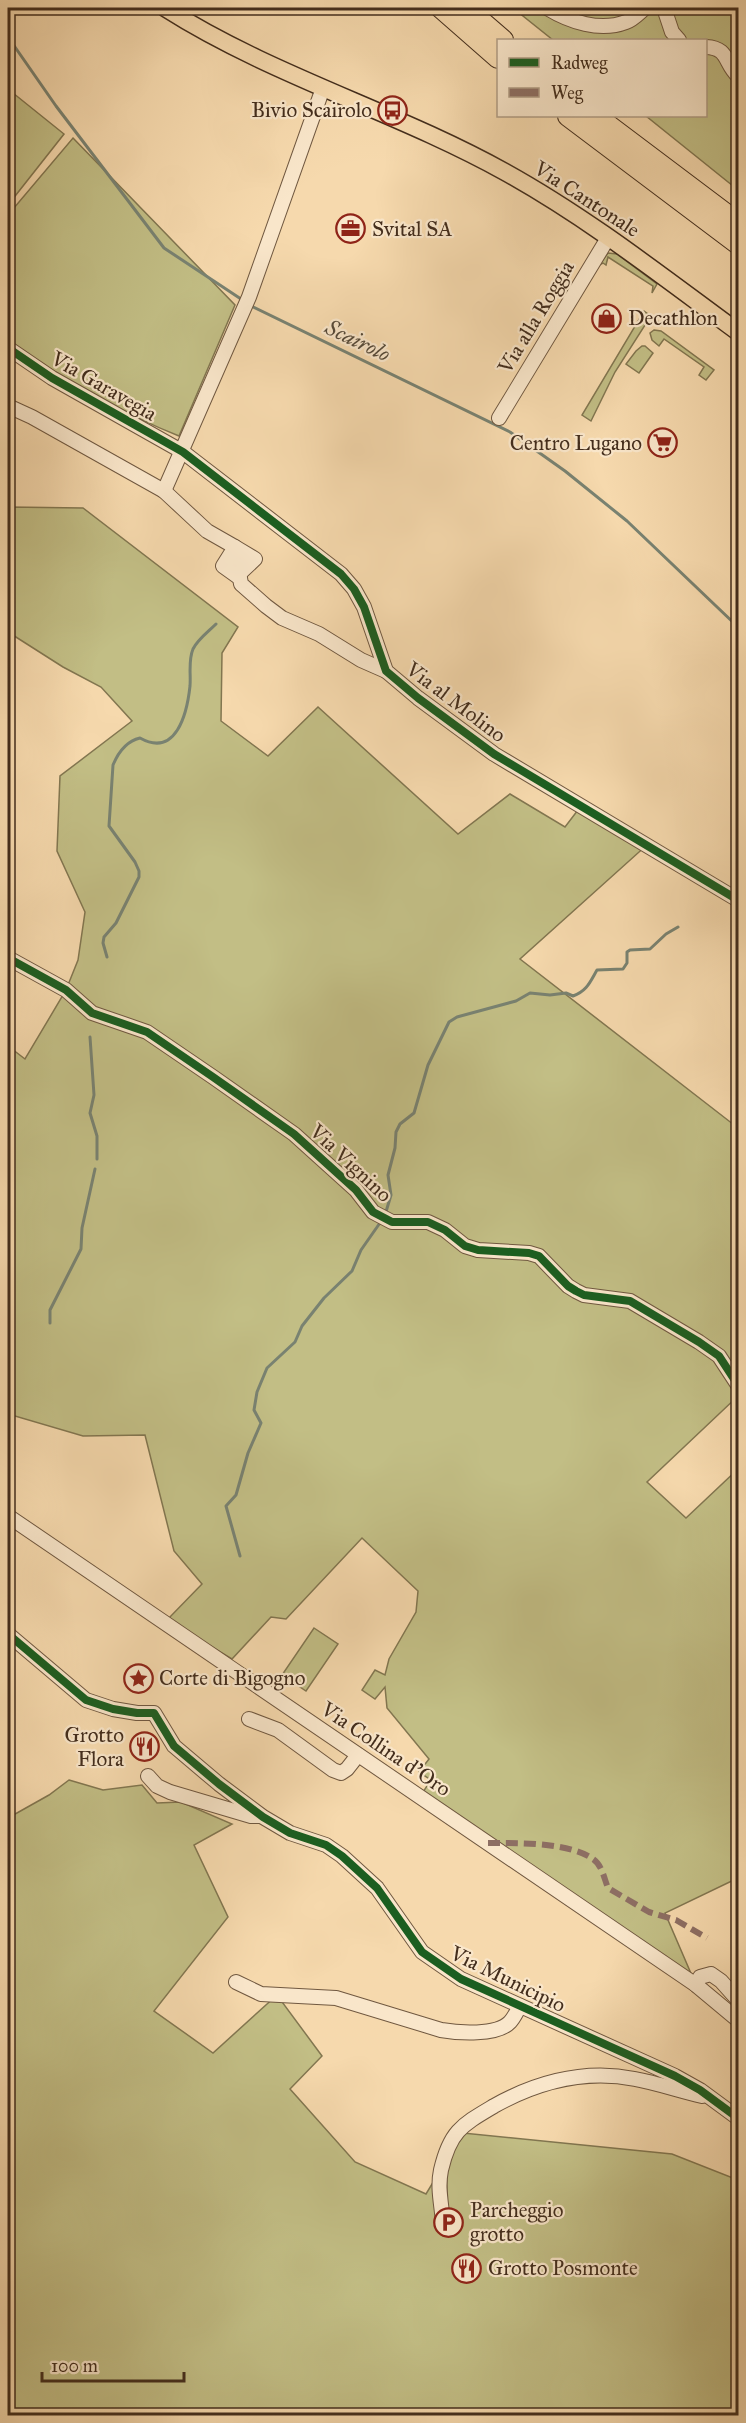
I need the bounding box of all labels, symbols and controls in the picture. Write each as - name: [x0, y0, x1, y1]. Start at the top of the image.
- legend: [497, 39, 707, 117]
- text: Radweg: [551, 52, 608, 75]
- text: Weg: [551, 82, 584, 105]
- bus stop icon: Bivio Scairolo: [377, 94, 409, 126]
- place label: Bivio Scairolo: [251, 97, 372, 123]
- street label: Via Cantonale: [528, 155, 645, 243]
- office icon: Svital SA: [335, 213, 367, 245]
- place label: Svital SA: [372, 216, 452, 242]
- street label: Via alla Roggia: [492, 256, 580, 379]
- shop icon: Decathlon: [591, 302, 623, 334]
- place label: Decathlon: [628, 305, 718, 331]
- water label: Scairolo: [320, 313, 395, 368]
- street label: Via Garavegia: [46, 345, 162, 427]
- supermarket icon: Centro Lugano: [647, 427, 679, 459]
- place label: Centro Lugano: [510, 430, 642, 456]
- street label: Via al Molino: [400, 655, 511, 748]
- street label: Via Vignino: [304, 1118, 398, 1208]
- place icon: Corte di Bigogno: [122, 1662, 154, 1694]
- place label: Corte di Bigogno: [159, 1665, 306, 1691]
- street label: Via Collina d'Oro: [315, 1695, 456, 1802]
- place label: Grotto Flora: [65, 1722, 124, 1772]
- restaurant icon: Grotto Flora: [129, 1731, 161, 1763]
- street label: Via Municipio: [445, 1939, 570, 2018]
- place label: Parcheggio grotto: [470, 2197, 564, 2247]
- parking icon: Parcheggio grotto: [433, 2206, 465, 2238]
- restaurant icon: Grotto Posmonte: [451, 2252, 483, 2284]
- place label: Grotto Posmonte: [488, 2255, 638, 2281]
- scale bar: [42, 2345, 184, 2383]
- text: 100 m: [51, 2355, 98, 2377]

